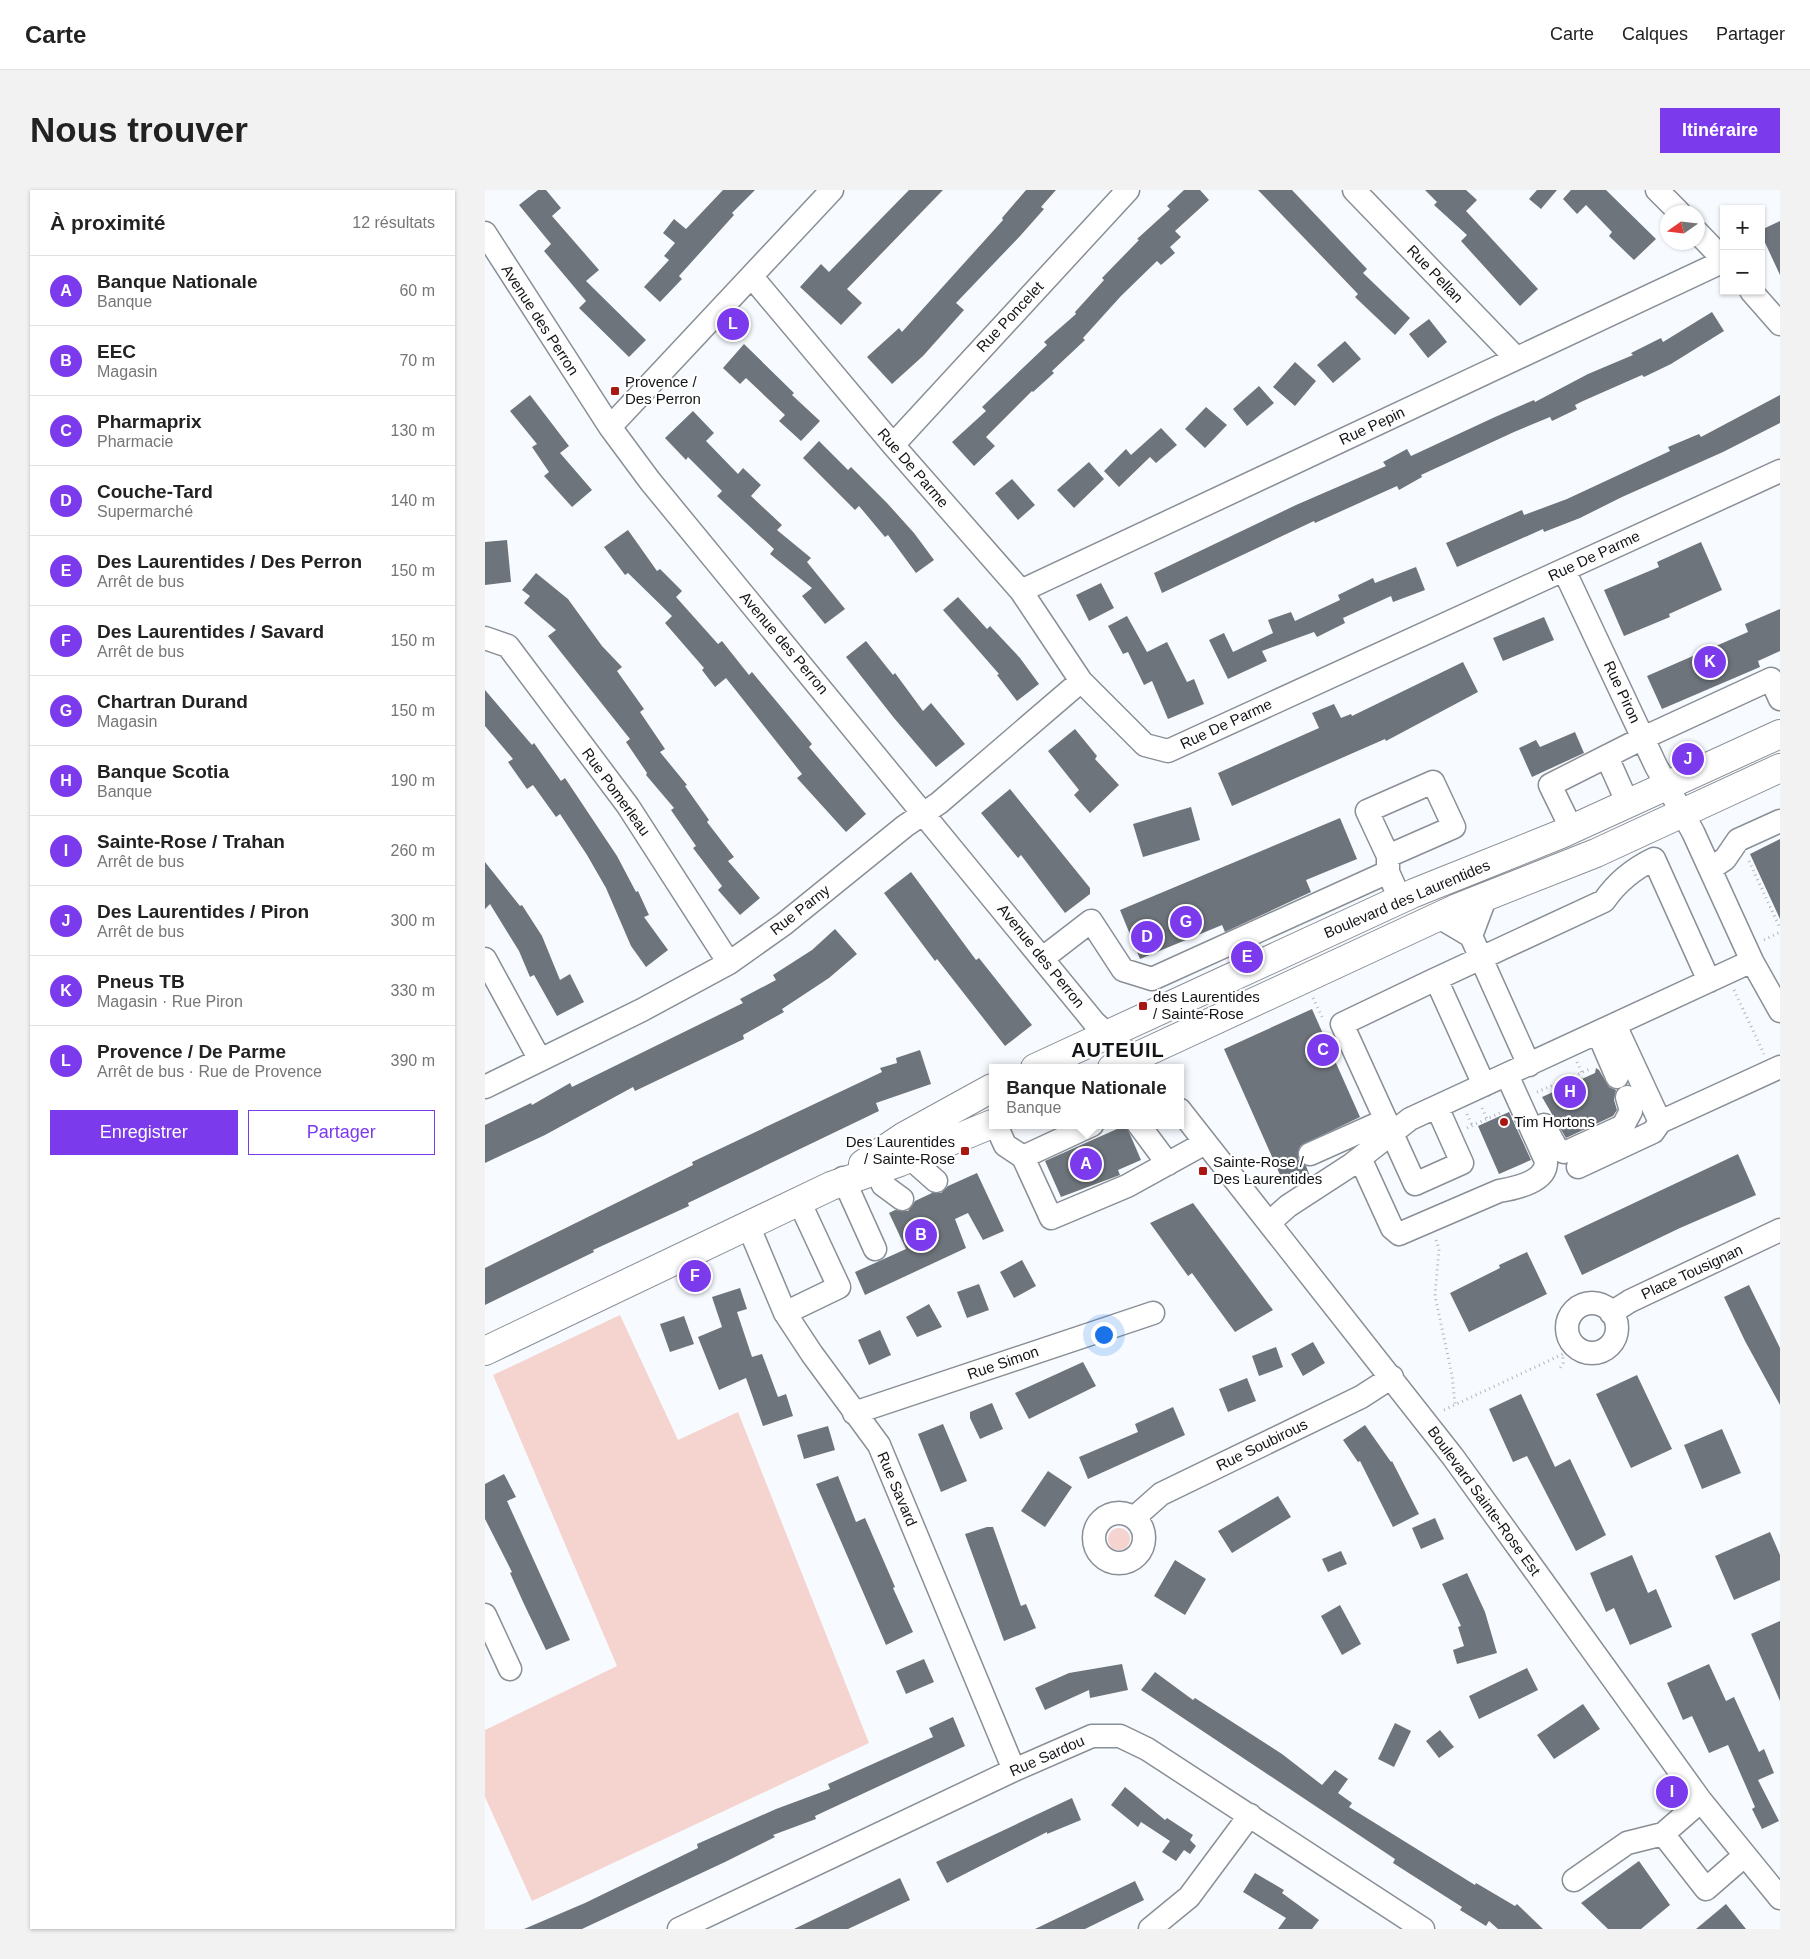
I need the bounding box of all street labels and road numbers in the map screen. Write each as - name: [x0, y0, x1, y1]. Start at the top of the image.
- street label: Rue Pellan: [1404, 241, 1467, 306]
- street label: Avenue des Perron: [498, 261, 582, 378]
- street label: Rue Poncelet: [973, 277, 1047, 355]
- street label: Rue Pepin: [1336, 403, 1407, 448]
- street label: Rue De Parme: [874, 425, 952, 511]
- street label: Rue De Parme: [1545, 527, 1642, 584]
- street label: Avenue des Perron: [737, 588, 832, 697]
- street label: Rue Piron: [1601, 658, 1644, 726]
- street label: Rue De Parme: [1177, 695, 1274, 752]
- street label: Rue Pomerleau: [579, 745, 654, 839]
- street label: Boulevard des Laurentides: [1321, 856, 1492, 941]
- street label: Rue Parny: [767, 881, 833, 938]
- street label: Avenue des Perron: [994, 901, 1088, 1011]
- street label: Place Tousignan: [1638, 1241, 1745, 1302]
- street label: Rue Simon: [965, 1342, 1041, 1383]
- street label: Rue Soubirous: [1213, 1415, 1310, 1474]
- street label: Boulevard Sainte-Rose Est: [1425, 1423, 1545, 1579]
- street label: Rue Savard: [874, 1449, 921, 1529]
- street label: Rue Sardou: [1007, 1731, 1087, 1780]

